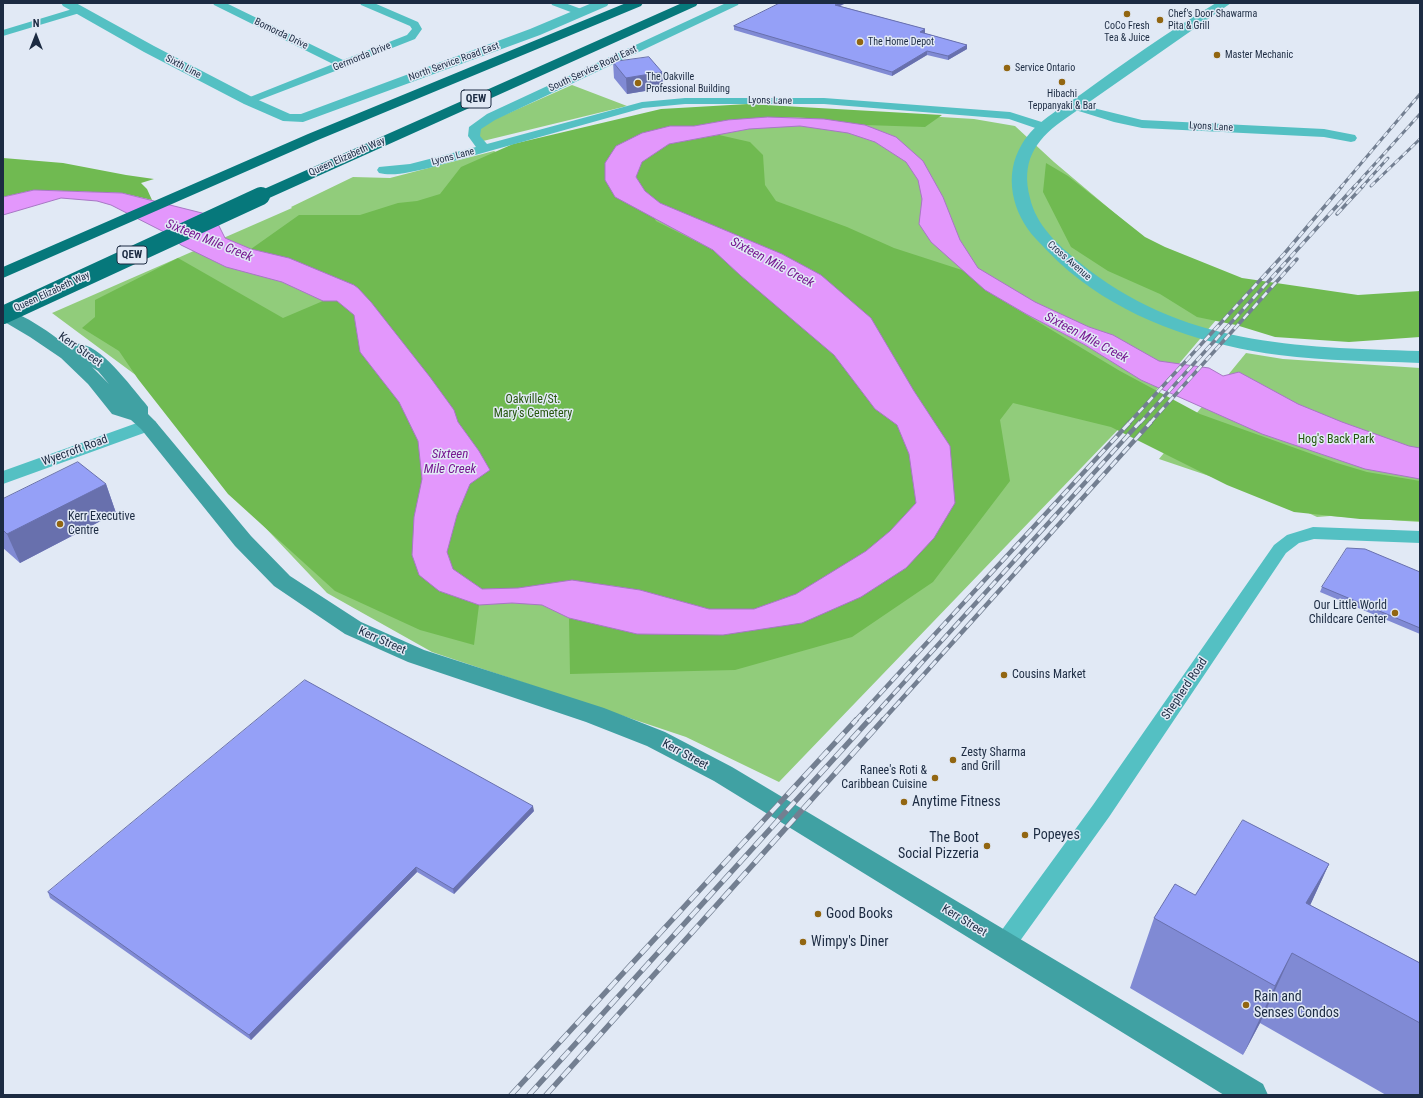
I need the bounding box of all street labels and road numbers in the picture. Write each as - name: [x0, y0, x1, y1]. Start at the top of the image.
- street label: Bomorda Drive: [252, 16, 310, 52]
- street label: Germorda Drive: [331, 40, 393, 74]
- street label: North Service Road East: [407, 40, 501, 84]
- street label: South Service Road East: [547, 43, 639, 95]
- street label: Sixth Line: [163, 53, 203, 81]
- road number: QEW: [461, 90, 491, 108]
- street label: Lyons Lane: [748, 95, 792, 107]
- street label: Lyons Lane: [1189, 120, 1233, 134]
- street label: Queen Elizabeth Way: [307, 135, 387, 179]
- street label: Lyons Lane: [430, 146, 476, 168]
- street label: Cross Avenue: [1045, 239, 1093, 283]
- road number: QEW: [117, 246, 147, 264]
- street label: Queen Elizabeth Way: [12, 269, 92, 315]
- street label: Kerr Street: [55, 330, 105, 370]
- street label: Wyecroft Road: [40, 432, 110, 470]
- street label: Kerr Street: [356, 624, 408, 658]
- street label: Shepherd Road: [1159, 655, 1211, 723]
- street label: Kerr Street: [659, 737, 711, 773]
- street label: Kerr Street: [939, 902, 989, 940]

